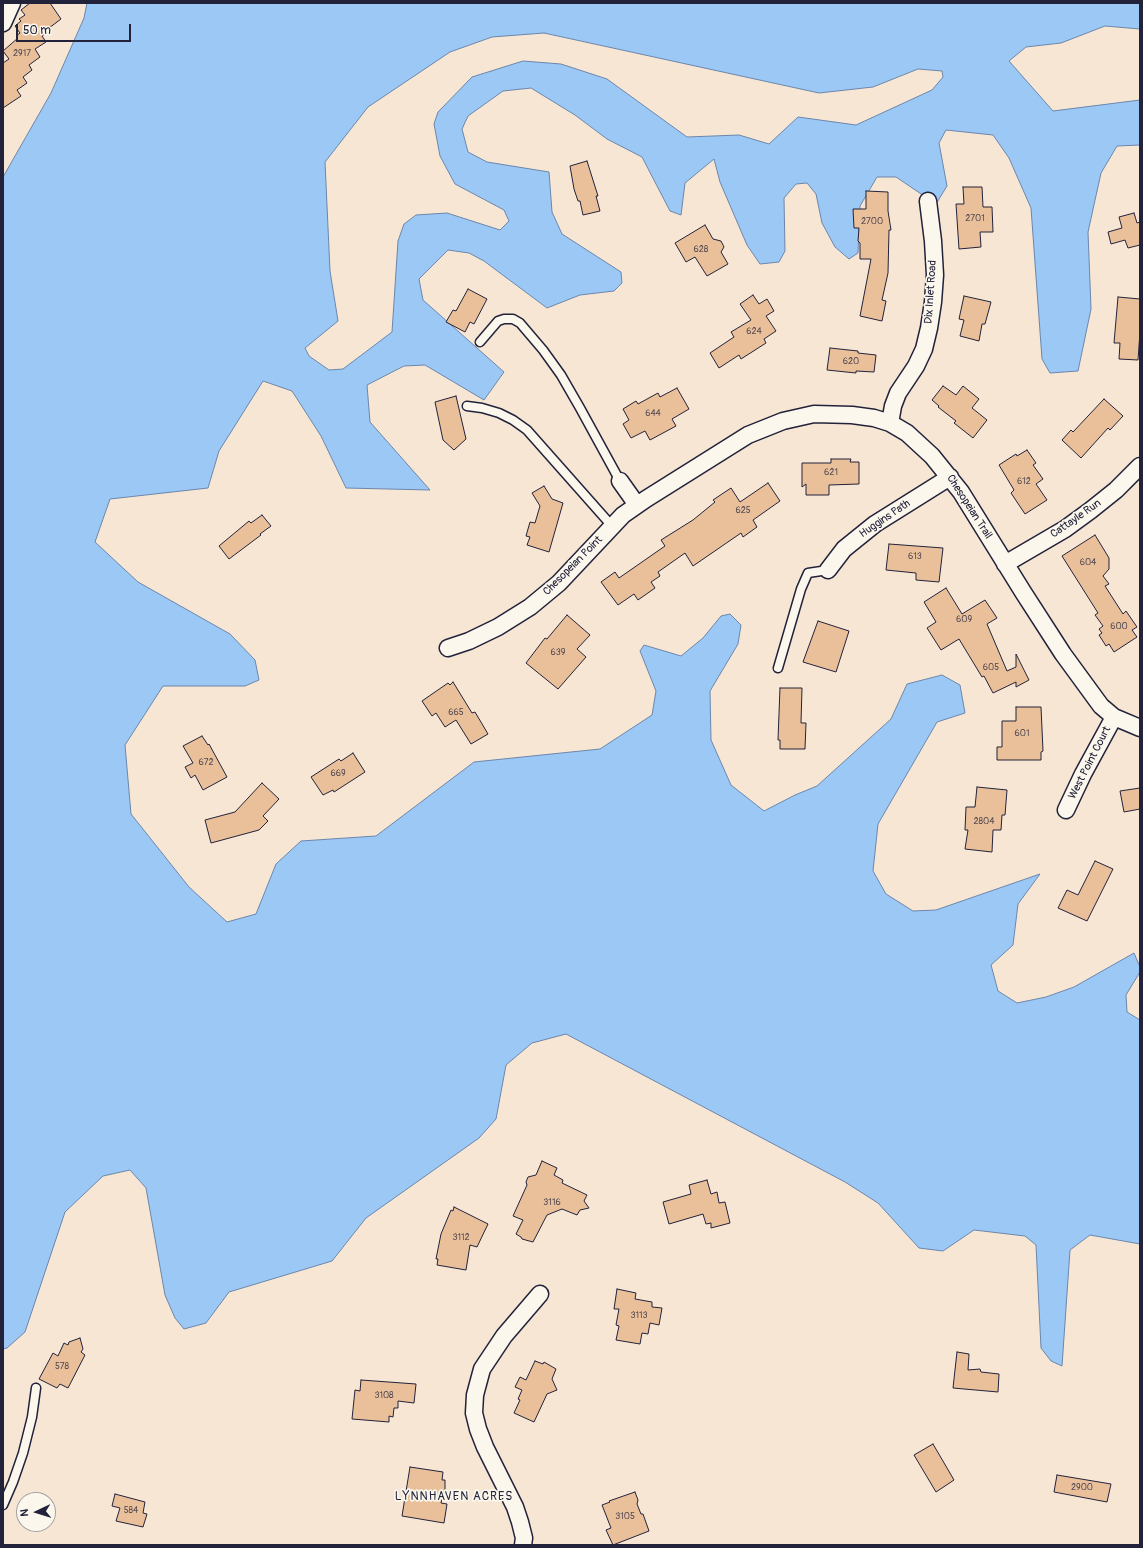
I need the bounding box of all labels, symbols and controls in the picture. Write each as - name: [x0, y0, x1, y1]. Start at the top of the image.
- scale bar: [18, 16, 133, 42]
- text: 50 m: [23, 23, 51, 38]
- house number: 2917: [13, 49, 31, 59]
- house number: 2701: [965, 214, 985, 224]
- house number: 2700: [861, 217, 883, 227]
- house number: 628: [694, 245, 708, 255]
- street label: Dix Inlet Road: [922, 260, 940, 324]
- house number: 624: [746, 327, 762, 337]
- house number: 620: [843, 357, 859, 367]
- house number: 644: [645, 409, 661, 419]
- house number: 621: [824, 468, 838, 478]
- street label: Chesopeian Trail: [943, 473, 995, 541]
- house number: 612: [1017, 477, 1031, 487]
- street label: Huggins Path: [857, 497, 913, 541]
- street label: Cattayle Run: [1048, 497, 1104, 541]
- house number: 625: [735, 506, 751, 516]
- street label: Chesopeian Point: [541, 534, 605, 598]
- house number: 613: [908, 552, 922, 562]
- house number: 604: [1080, 558, 1096, 568]
- house number: 609: [956, 615, 972, 625]
- house number: 600: [1110, 622, 1128, 632]
- house number: 639: [551, 648, 565, 658]
- house number: 605: [983, 663, 999, 673]
- house number: 665: [448, 708, 464, 718]
- street label: West Point Court: [1066, 724, 1114, 802]
- house number: 601: [1015, 729, 1029, 739]
- house number: 672: [199, 758, 213, 768]
- house number: 669: [330, 769, 346, 779]
- house number: 2804: [974, 817, 994, 827]
- house number: 3116: [543, 1198, 561, 1208]
- house number: 3112: [452, 1233, 470, 1243]
- house number: 3113: [630, 1311, 648, 1321]
- house number: 578: [55, 1362, 69, 1372]
- house number: 3108: [374, 1391, 394, 1401]
- house number: 2900: [1071, 1483, 1093, 1493]
- district label: LYNNHAVEN ACRES: [395, 1490, 513, 1504]
- north arrow: [16, 1492, 56, 1532]
- house number: 584: [124, 1506, 138, 1516]
- text: N: [18, 1509, 31, 1517]
- house number: 3105: [615, 1512, 635, 1522]

